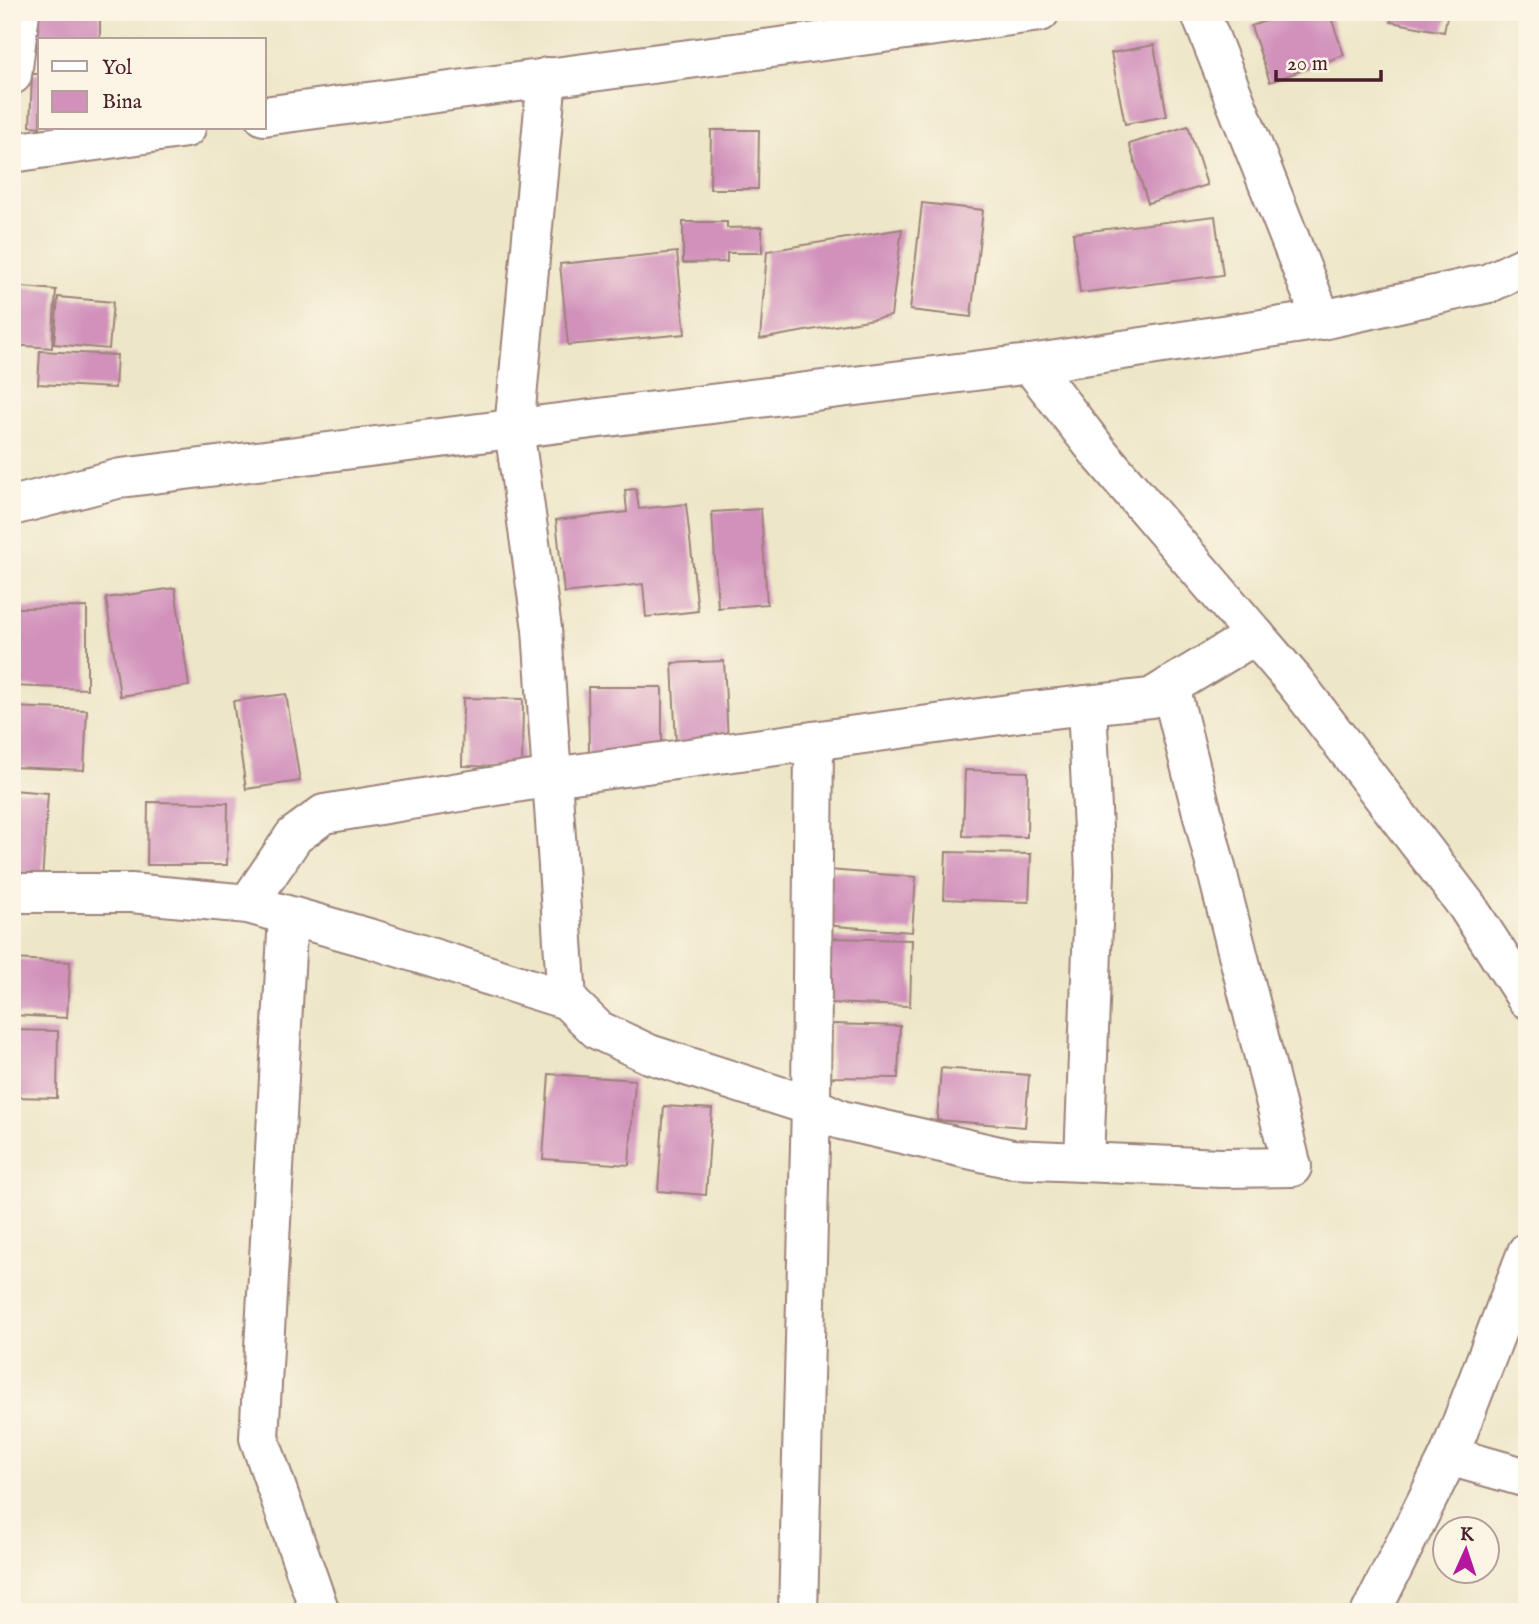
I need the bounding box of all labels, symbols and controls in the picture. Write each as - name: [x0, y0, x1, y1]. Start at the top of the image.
- legend: [38, 38, 266, 130]
- scale bar: [1276, 38, 1382, 82]
- text: 20 m: [1287, 51, 1328, 78]
- text: Yol: [102, 55, 132, 82]
- text: Bina: [102, 89, 143, 116]
- north arrow: [1430, 1516, 1500, 1586]
- text: K: [1459, 1523, 1476, 1547]

